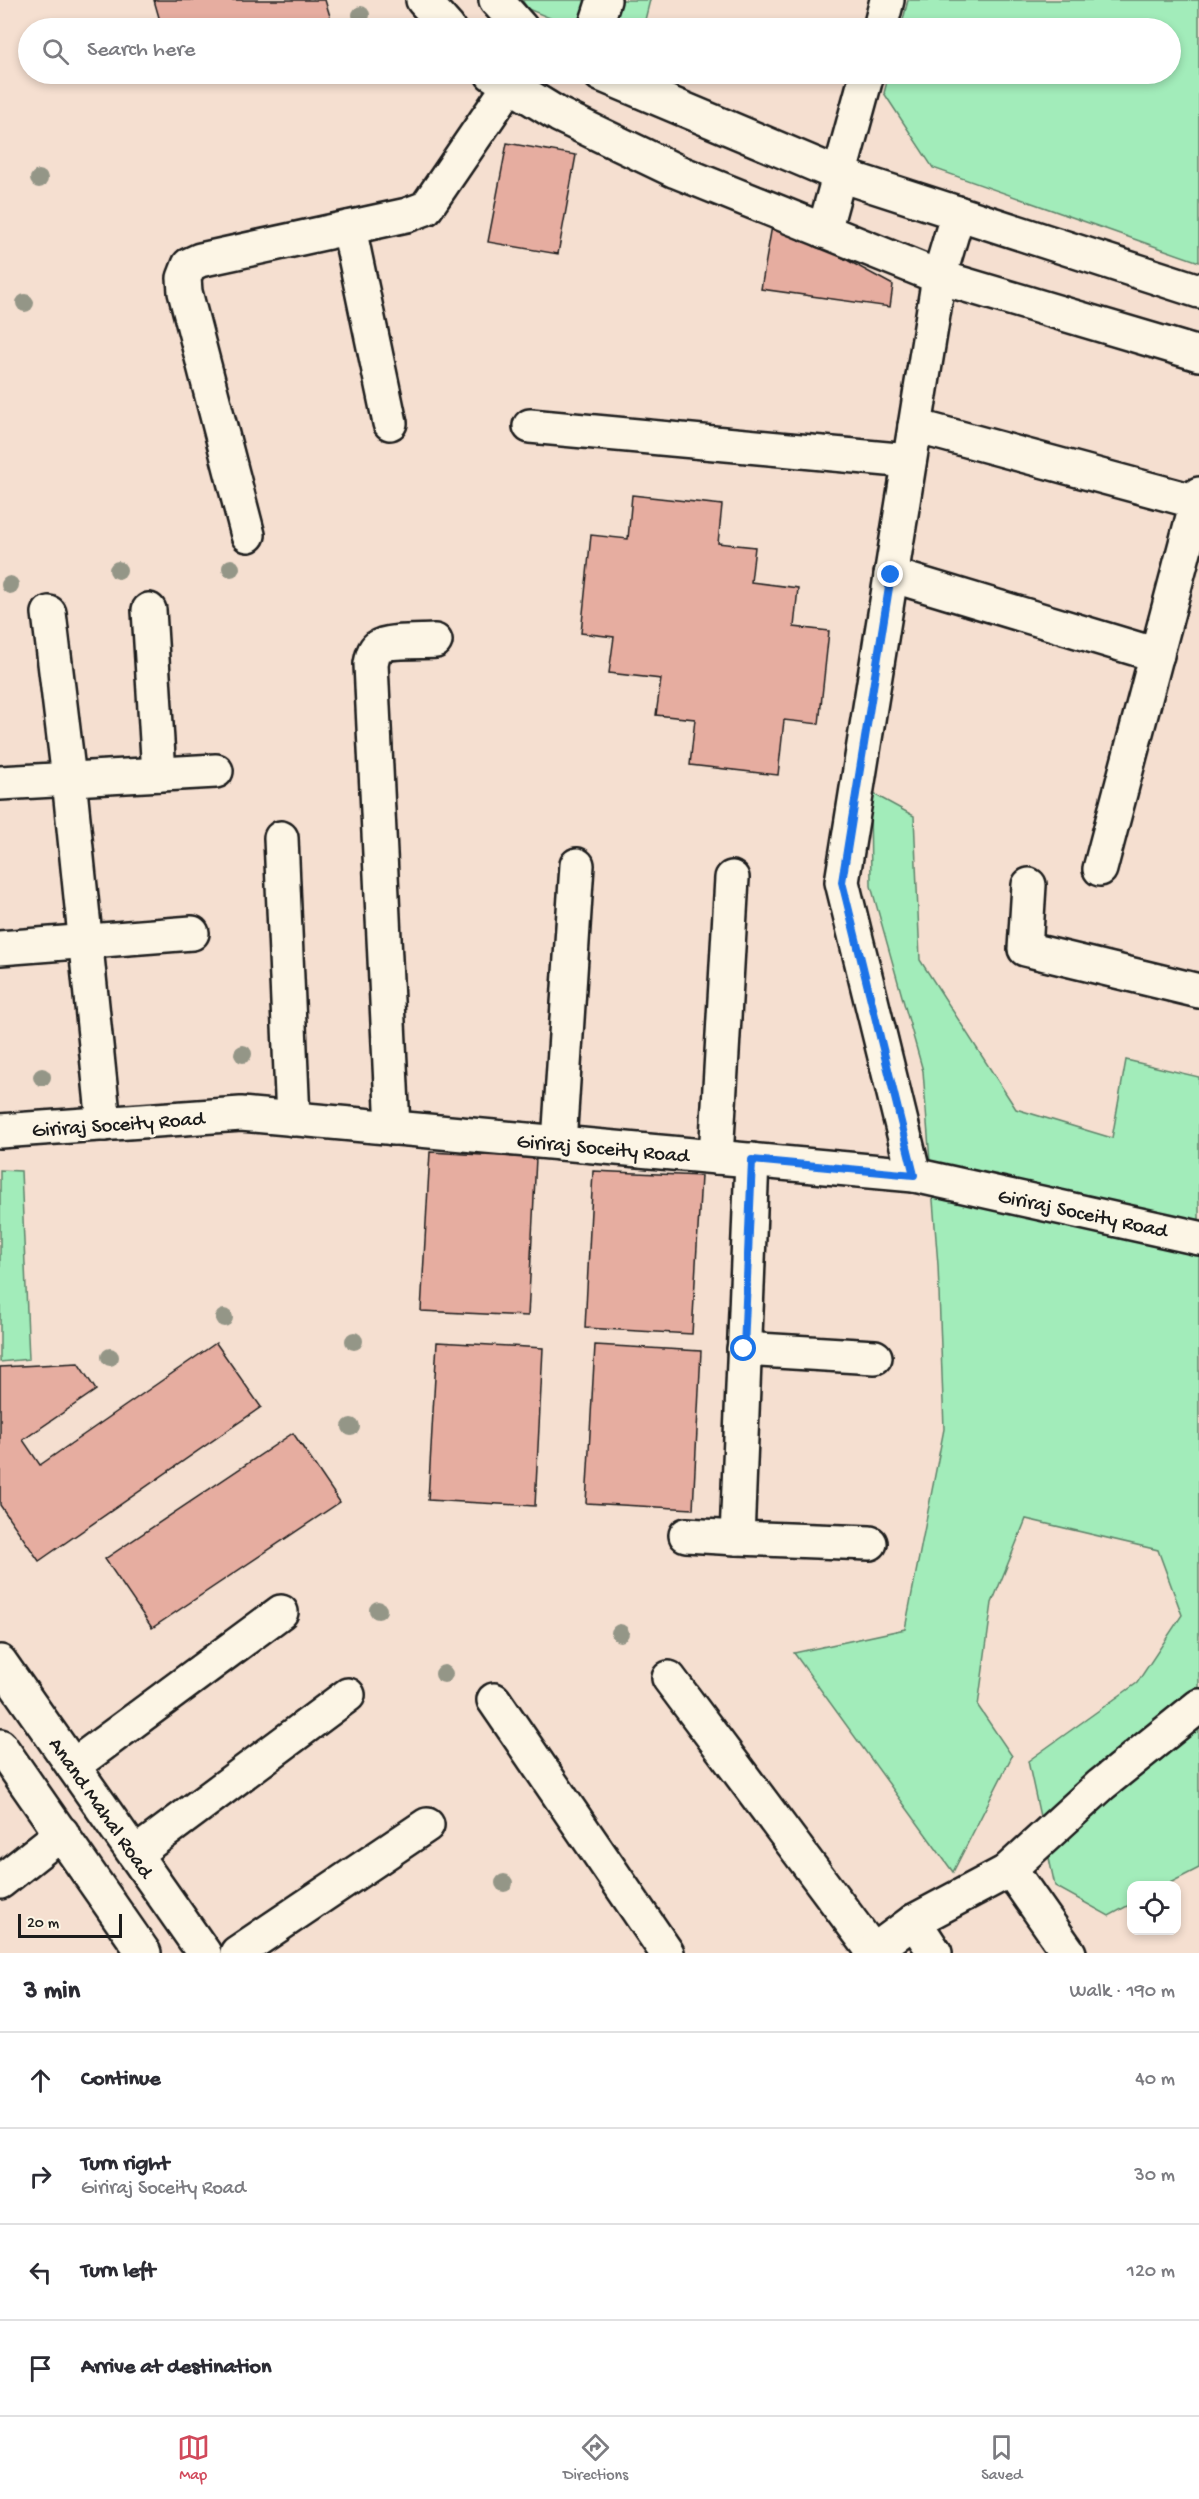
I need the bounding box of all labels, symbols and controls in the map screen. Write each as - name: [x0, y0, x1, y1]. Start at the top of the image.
- search box: [18, 18, 1181, 84]
- icon: search: [39, 35, 72, 68]
- text: Search here: [87, 38, 195, 64]
- route end: [877, 561, 903, 587]
- street label: Giriraj Soceity Road: [31, 1108, 207, 1145]
- street label: Giriraj Soceity Road: [515, 1131, 692, 1171]
- street label: Giriraj Soceity Road: [995, 1185, 1171, 1246]
- route start: [730, 1335, 756, 1361]
- street label: Anand Mahal Road: [41, 1734, 158, 1886]
- map controls: [1127, 1881, 1181, 1935]
- button: locate: [1127, 1881, 1181, 1935]
- scale bar: [18, 1911, 122, 1938]
- text: 20 m: [27, 1915, 59, 1934]
- text: 3 min: [24, 1977, 80, 2008]
- text: Walk · 190 m: [1069, 1981, 1175, 2004]
- icon: ahead: [24, 2064, 57, 2097]
- text: Continue: [81, 2067, 161, 2093]
- text: 40 m: [1135, 2069, 1175, 2092]
- text: Turn right: [81, 2152, 169, 2178]
- icon: right: [24, 2160, 57, 2193]
- text: 30 m: [1134, 2165, 1175, 2188]
- text: Giriraj Soceity Road: [81, 2178, 246, 2201]
- icon: left: [24, 2256, 57, 2289]
- text: Turn left: [81, 2259, 155, 2285]
- text: 120 m: [1127, 2261, 1175, 2284]
- icon: arrive: [24, 2352, 57, 2385]
- text: Arrive at destination: [81, 2355, 271, 2381]
- tab: Map: [177, 2431, 210, 2486]
- tab: Directions: [563, 2431, 628, 2486]
- tab: Saved: [981, 2431, 1022, 2486]

